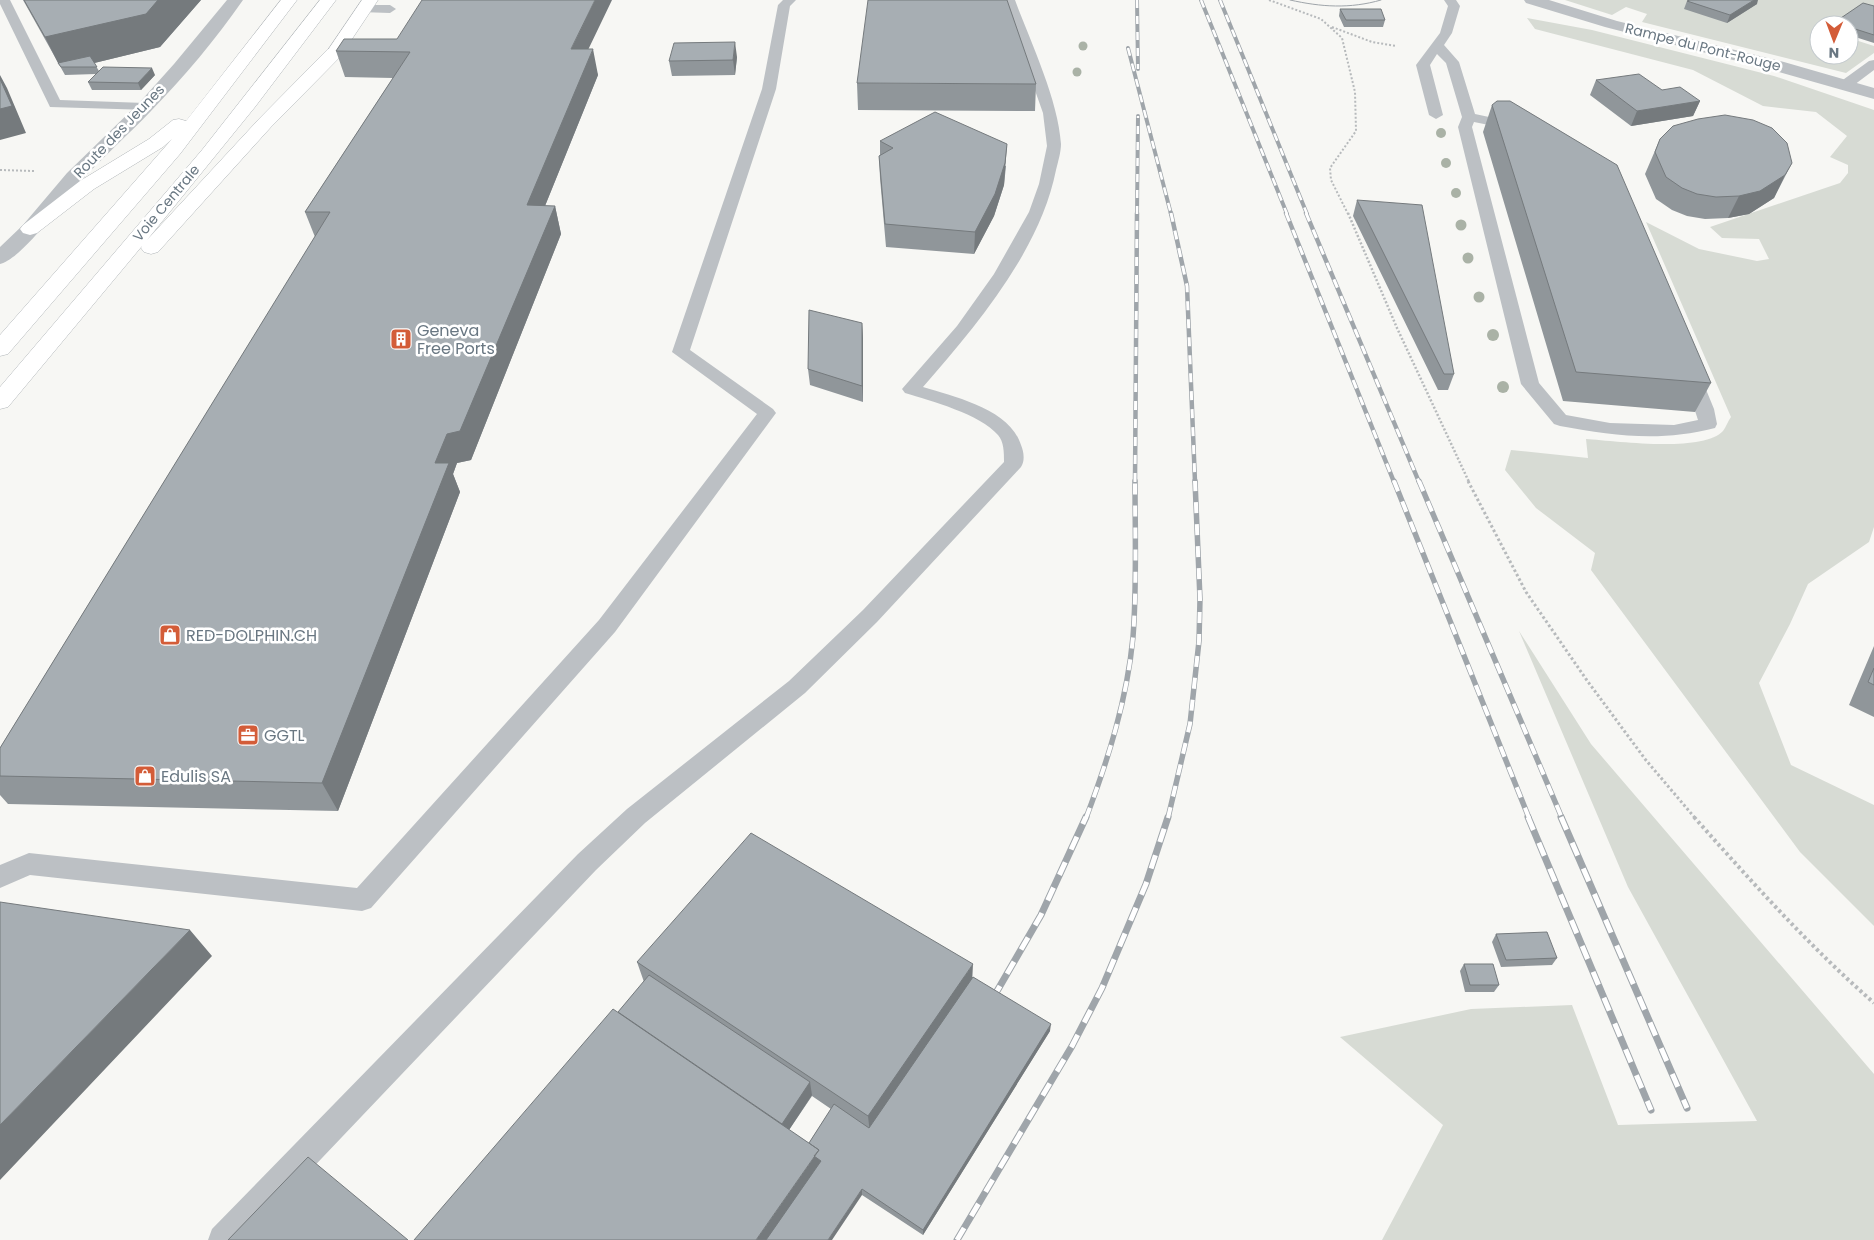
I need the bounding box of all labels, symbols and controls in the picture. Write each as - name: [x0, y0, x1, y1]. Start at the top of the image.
- north arrow: [1809, 15, 1859, 65]
- street label: Rampe du Pont-Rouge: [1623, 18, 1783, 76]
- text: N: [1828, 43, 1839, 63]
- street label: Route des Jeunes: [69, 80, 169, 182]
- street label: Voie Centrale: [128, 160, 204, 246]
- place label: Geneva Free Ports: [417, 319, 495, 360]
- building icon: Geneva Free Ports: [389, 327, 413, 351]
- shop icon: RED-DOLPHIN.CH: [158, 623, 182, 647]
- place label: RED-DOLPHIN.CH: [186, 624, 317, 647]
- office icon: GGTL: [236, 723, 260, 747]
- place label: GGTL: [264, 724, 305, 747]
- shop icon: Edulis SA: [133, 764, 157, 788]
- place label: Edulis SA: [161, 765, 231, 788]

